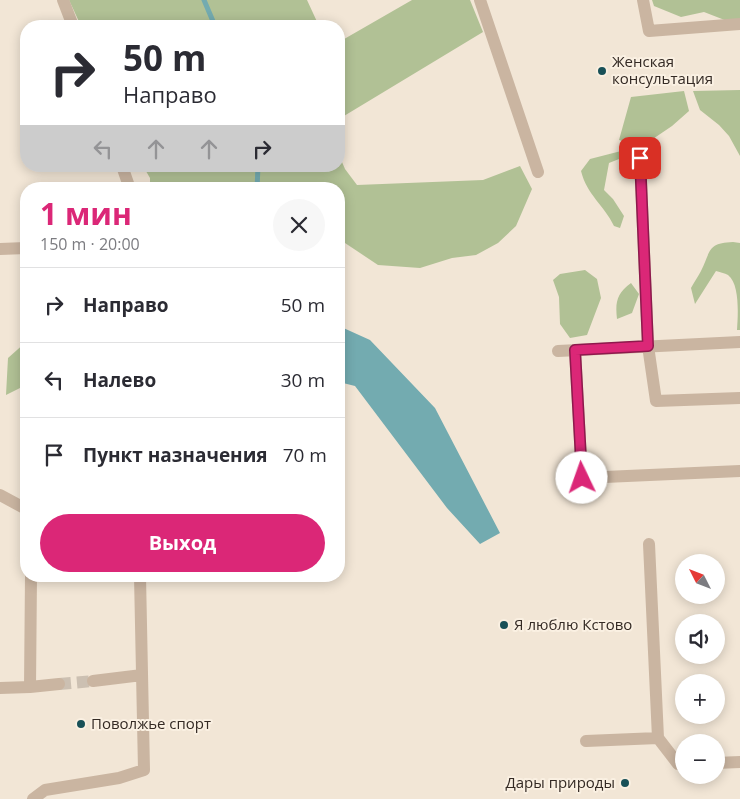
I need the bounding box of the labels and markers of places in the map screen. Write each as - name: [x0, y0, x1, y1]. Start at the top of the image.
- place label: Женская консультация: [612, 51, 713, 88]
- marker: Женская консультация: [596, 65, 608, 77]
- pin: [619, 137, 661, 179]
- place label: Я люблю Кстово: [514, 614, 632, 634]
- marker: Я люблю Кстово: [498, 619, 510, 631]
- place label: Поволжье спорт: [91, 713, 211, 733]
- marker: Поволжье спорт: [75, 718, 87, 730]
- place label: Дары природы: [505, 772, 615, 792]
- marker: Дары природы: [619, 777, 631, 789]

